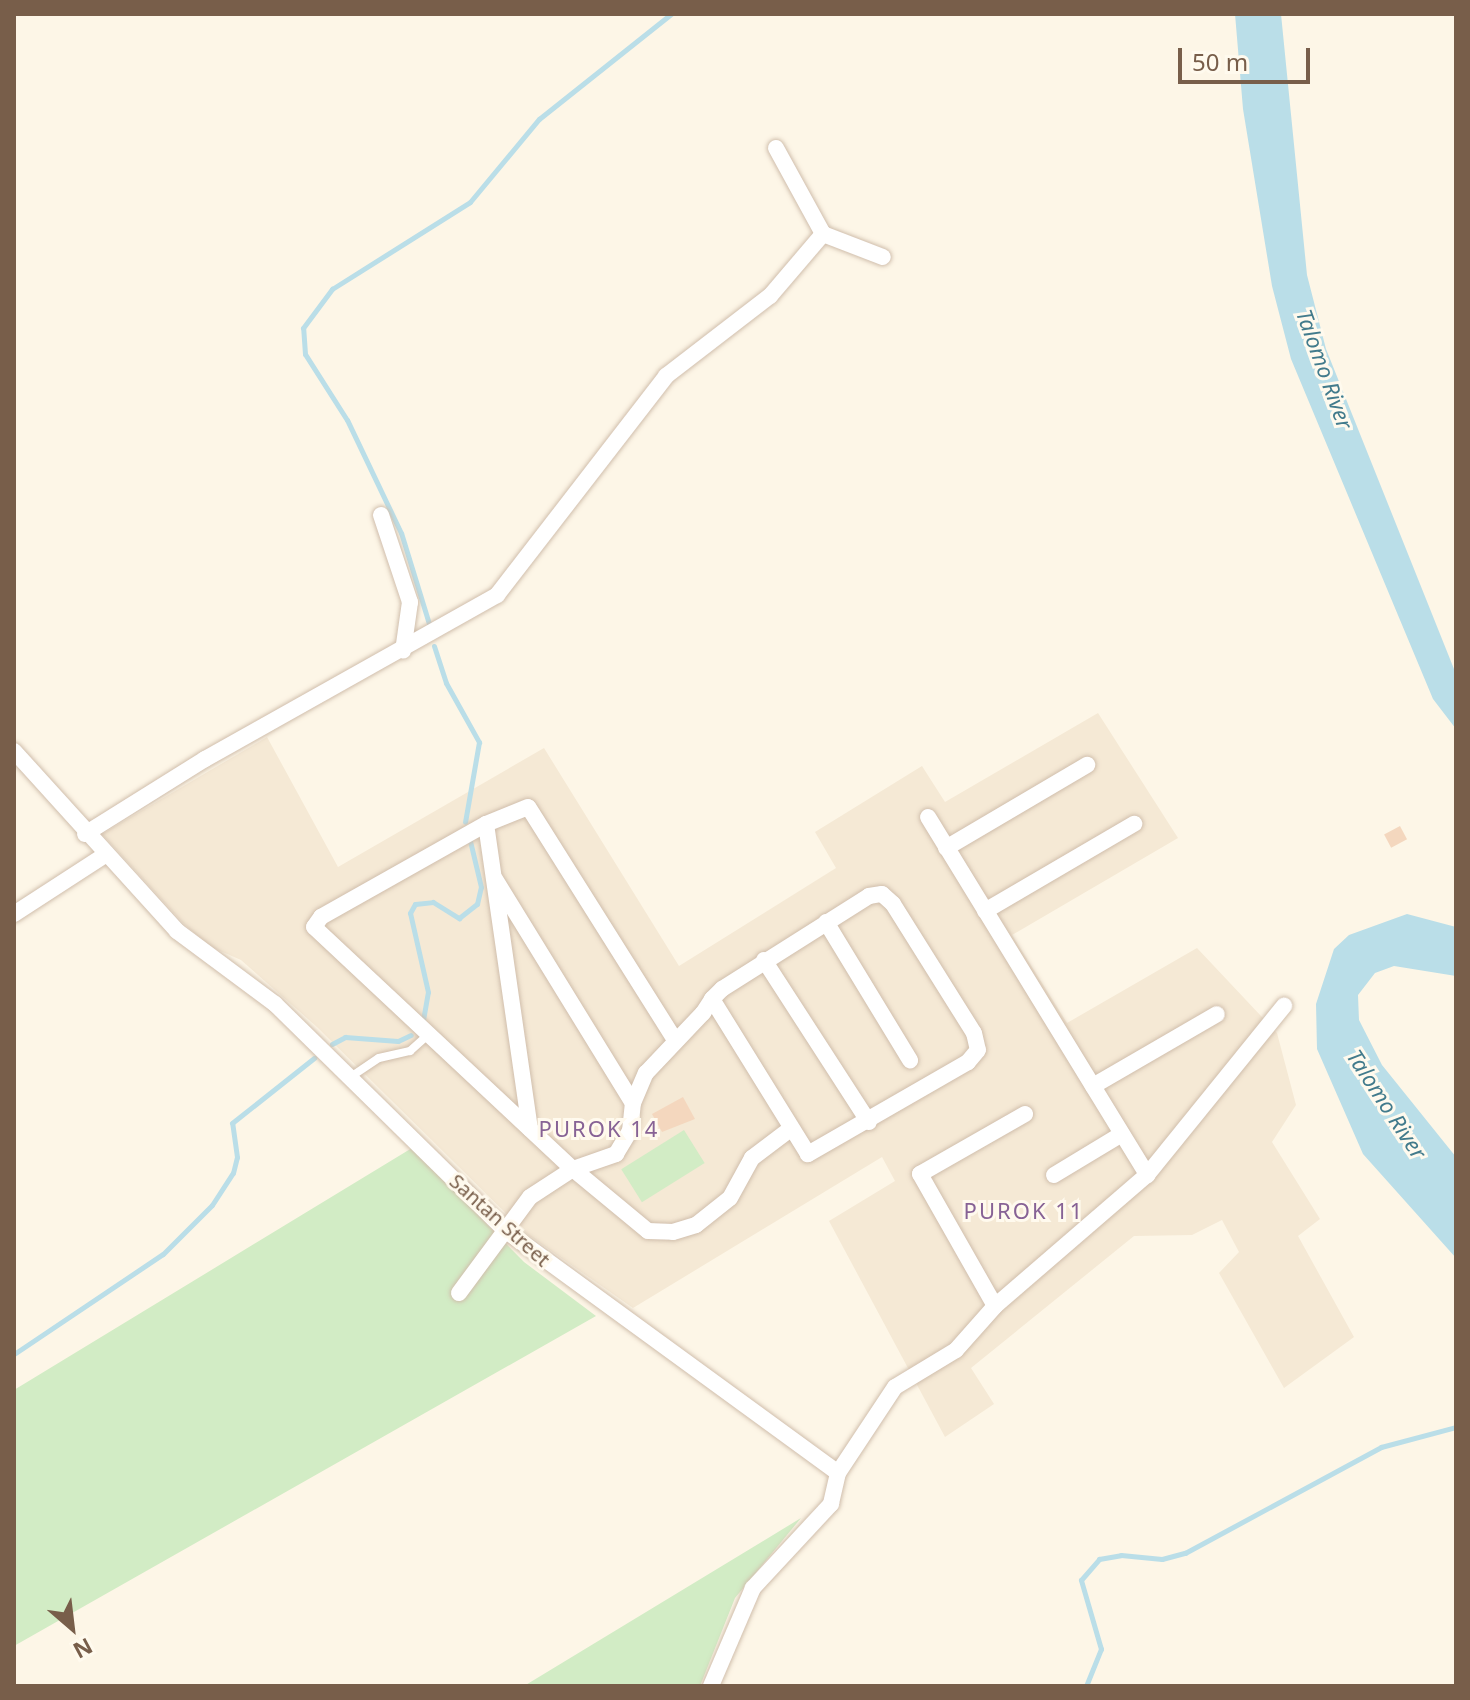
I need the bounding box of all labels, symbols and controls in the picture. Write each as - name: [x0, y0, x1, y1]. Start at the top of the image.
- scale bar: [1182, 32, 1314, 82]
- text: 50 m: [1192, 45, 1248, 78]
- water label: Talomo River: [1291, 306, 1359, 432]
- water label: Talomo River: [1342, 1044, 1432, 1164]
- district label: PUROK 14: [539, 1116, 659, 1142]
- street label: Santan Street: [445, 1169, 555, 1271]
- district label: PUROK 11: [964, 1198, 1084, 1224]
- north arrow: [32, 1588, 112, 1668]
- text: N: [68, 1632, 98, 1667]

